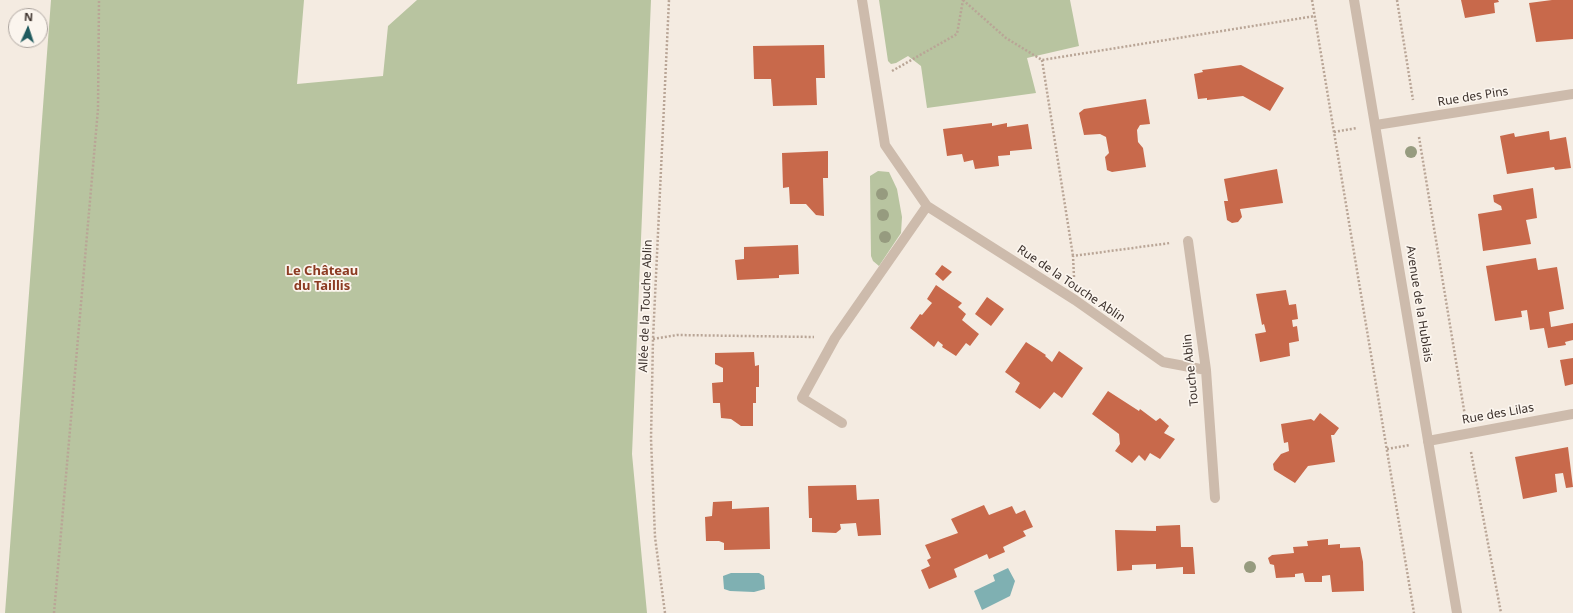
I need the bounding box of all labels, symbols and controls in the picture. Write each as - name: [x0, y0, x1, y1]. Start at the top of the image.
- north arrow: [8, 8, 48, 48]
- text: N: [24, 9, 33, 24]
- street label: Rue des Pins: [1437, 84, 1509, 110]
- street label: Allée de la Touche Ablin: [636, 239, 656, 373]
- street label: Rue de la Touche Ablin: [1014, 242, 1128, 326]
- street label: Avenue de la Hublais: [1403, 245, 1435, 363]
- district label: Le Château du Taillis: [286, 263, 358, 294]
- street label: Touche Ablin: [1180, 333, 1202, 407]
- street label: Rue des Lilas: [1461, 401, 1535, 427]

